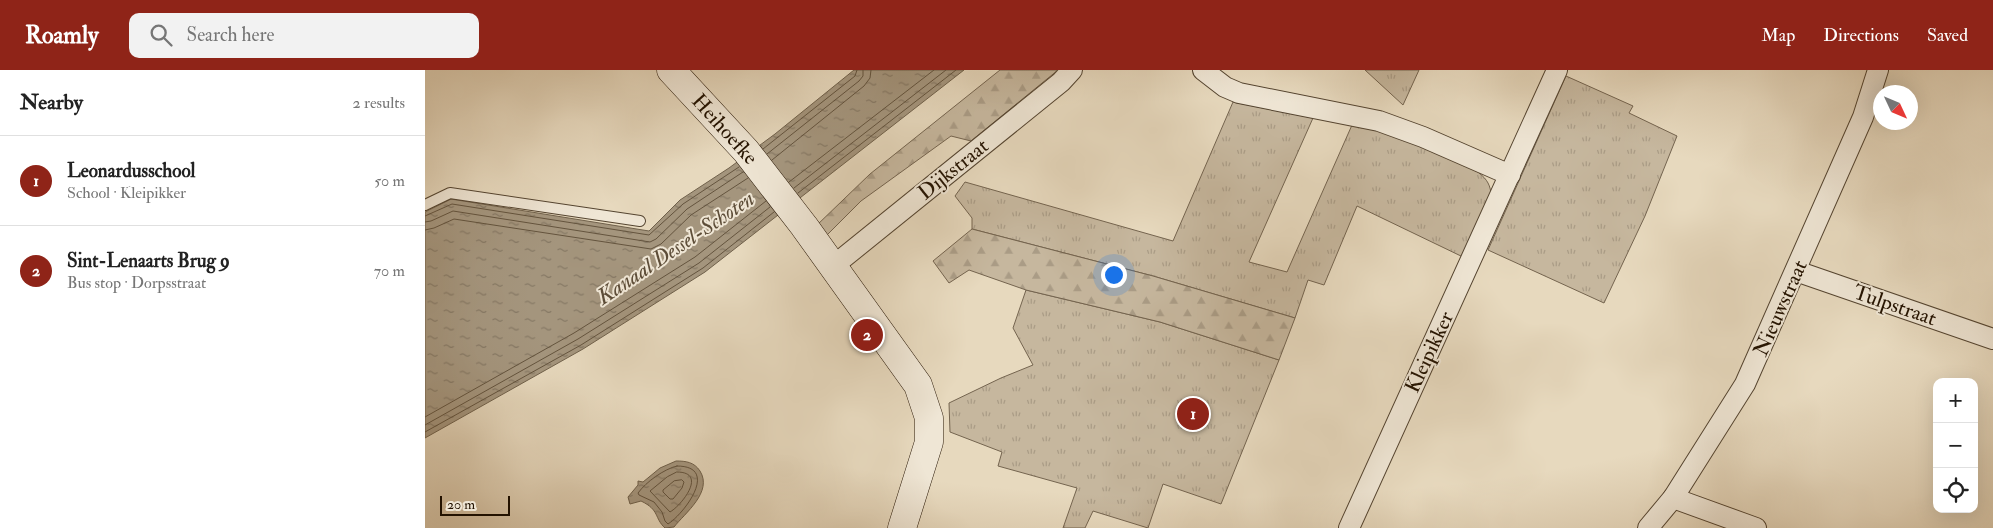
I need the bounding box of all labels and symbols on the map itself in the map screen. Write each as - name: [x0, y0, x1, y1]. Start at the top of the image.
- north arrow: [1873, 85, 1918, 130]
- street label: Heihoefke: [686, 88, 764, 171]
- street label: Dijkstraat: [912, 133, 994, 206]
- water label: Kanaal Dessel-Schoten: [590, 185, 760, 312]
- street label: Nieuwstraat: [1747, 256, 1814, 361]
- your location: [1101, 262, 1127, 288]
- street label: Tulpstraat: [1850, 279, 1940, 332]
- street label: Kleipikker: [1399, 307, 1460, 397]
- pin: 2: [851, 316, 883, 354]
- pin: 1: [1177, 395, 1209, 433]
- scale bar: [440, 493, 510, 516]

